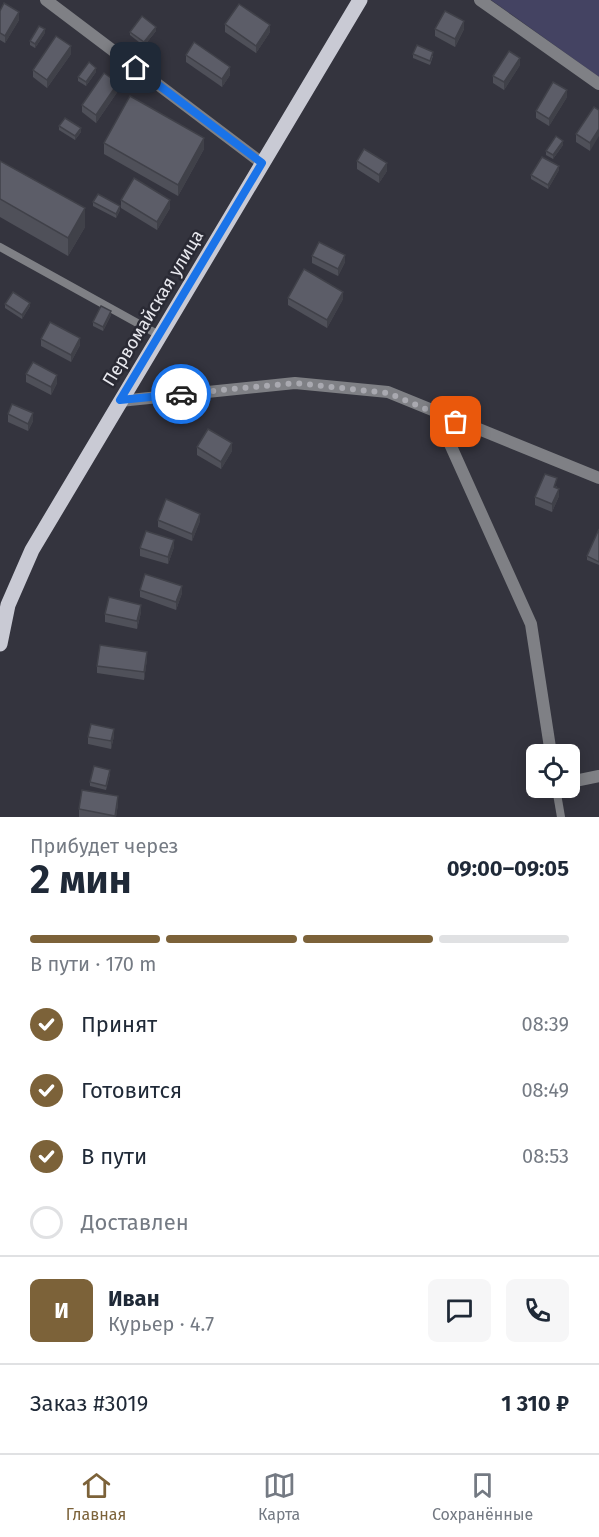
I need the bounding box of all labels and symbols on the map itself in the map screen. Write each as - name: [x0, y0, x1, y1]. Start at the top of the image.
- pin: [110, 42, 161, 93]
- street label: Первомайская улица: [98, 226, 208, 390]
- courier: [151, 364, 211, 424]
- pin: [430, 396, 481, 447]

